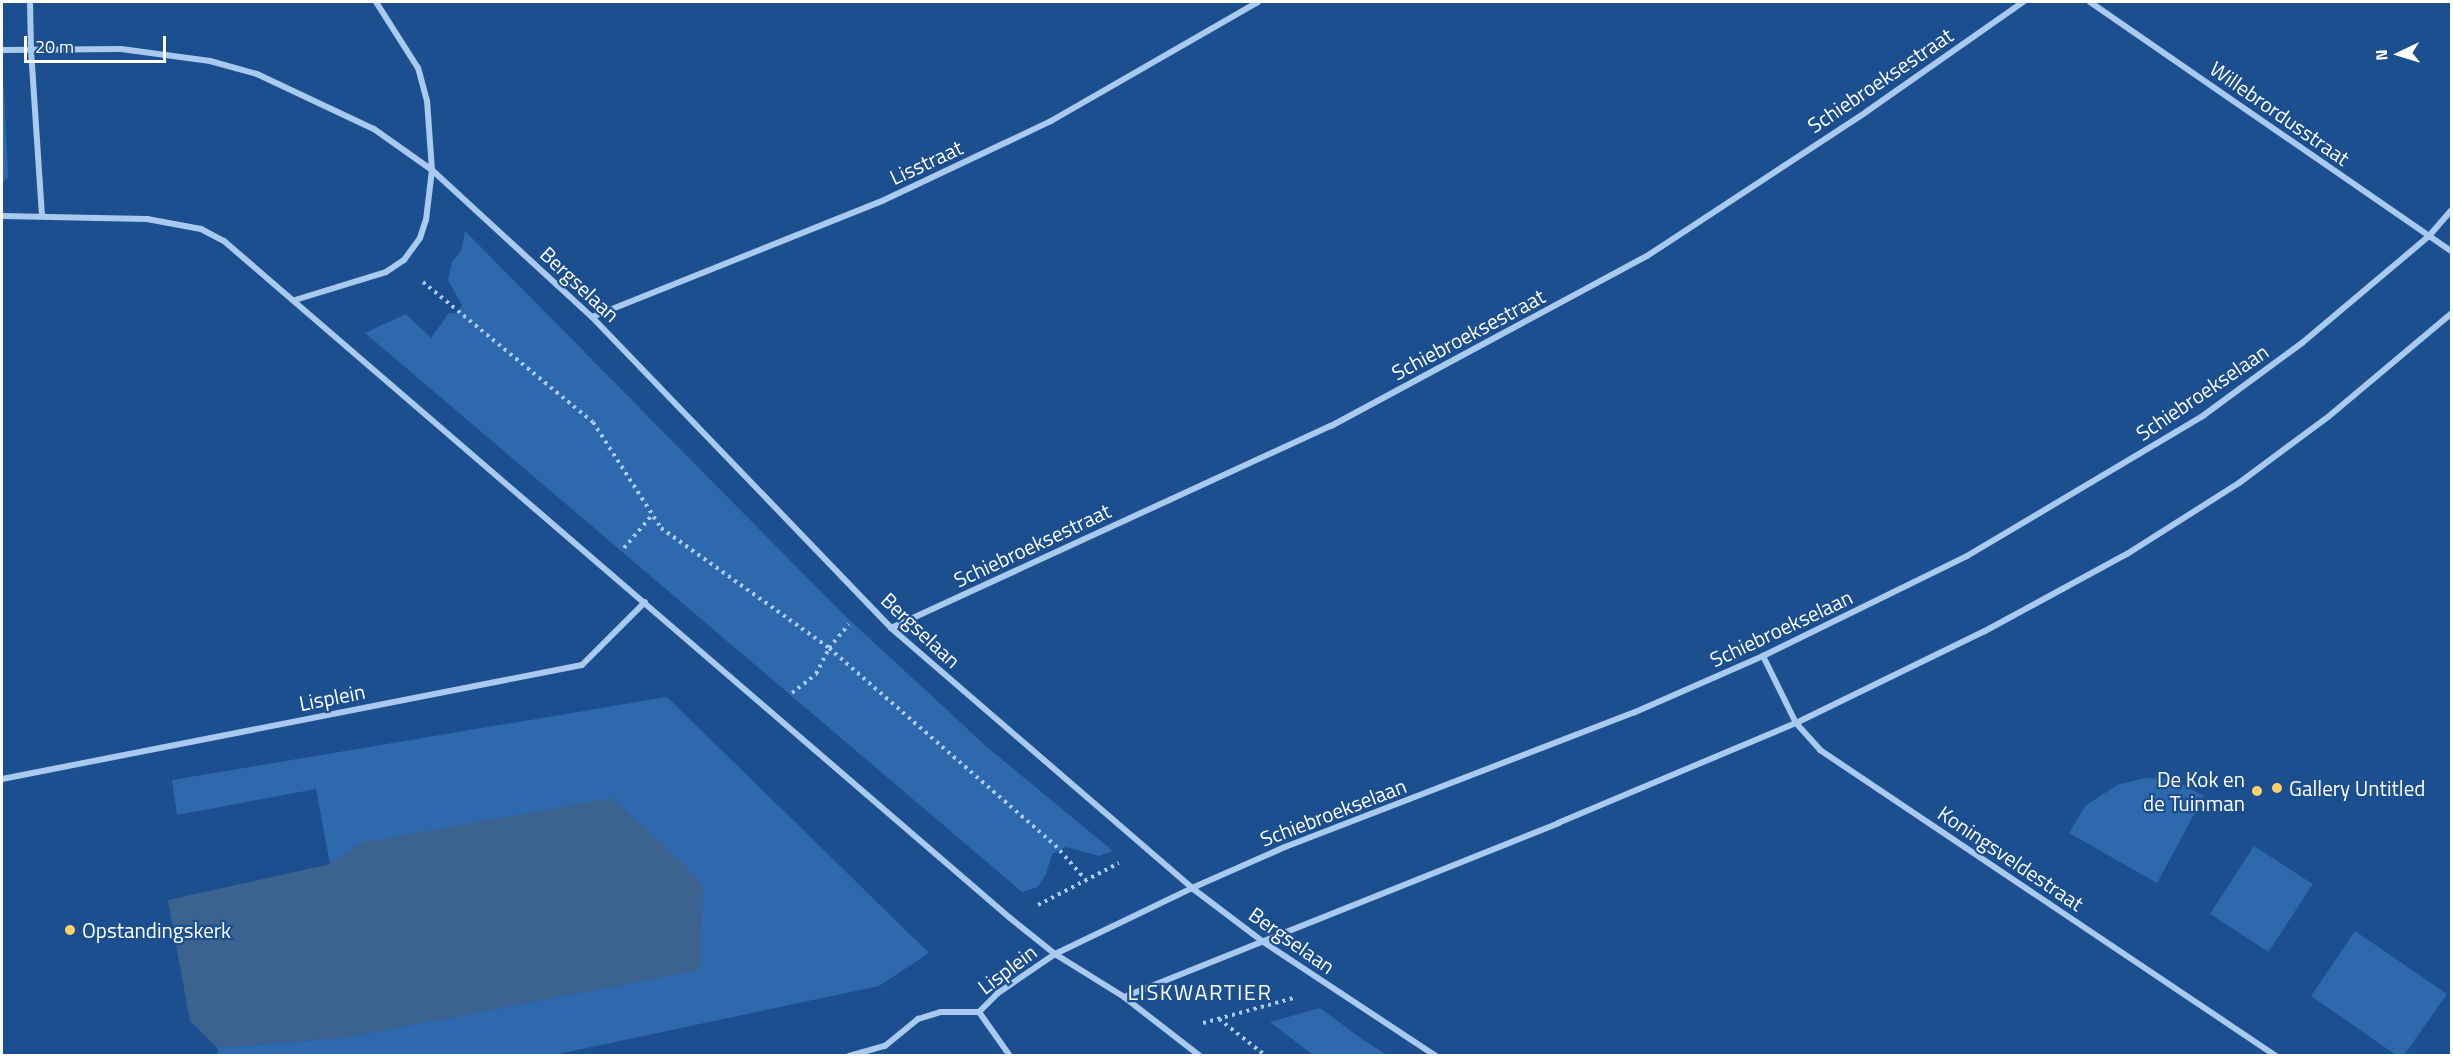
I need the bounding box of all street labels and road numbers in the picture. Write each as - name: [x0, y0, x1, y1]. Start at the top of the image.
- street label: Schiebroeksestraat: [1802, 22, 1958, 138]
- street label: Willebrordusstraat: [2205, 55, 2355, 171]
- street label: Lisstraat: [886, 134, 966, 190]
- street label: Bergselaan: [535, 241, 625, 327]
- street label: Schiebroeksestraat: [1387, 283, 1549, 385]
- street label: Schiebroekselaan: [2131, 338, 2273, 446]
- street label: Schiebroeksestraat: [950, 498, 1114, 592]
- street label: Schiebroekselaan: [1706, 584, 1856, 672]
- street label: Bergselaan: [876, 587, 966, 673]
- street label: Lisplein: [297, 678, 367, 716]
- street label: Schiebroekselaan: [1256, 773, 1410, 851]
- street label: Koningsveldestraat: [1933, 800, 2089, 916]
- street label: Bergselaan: [1244, 901, 1340, 979]
- street label: Lisplein: [973, 939, 1041, 999]

